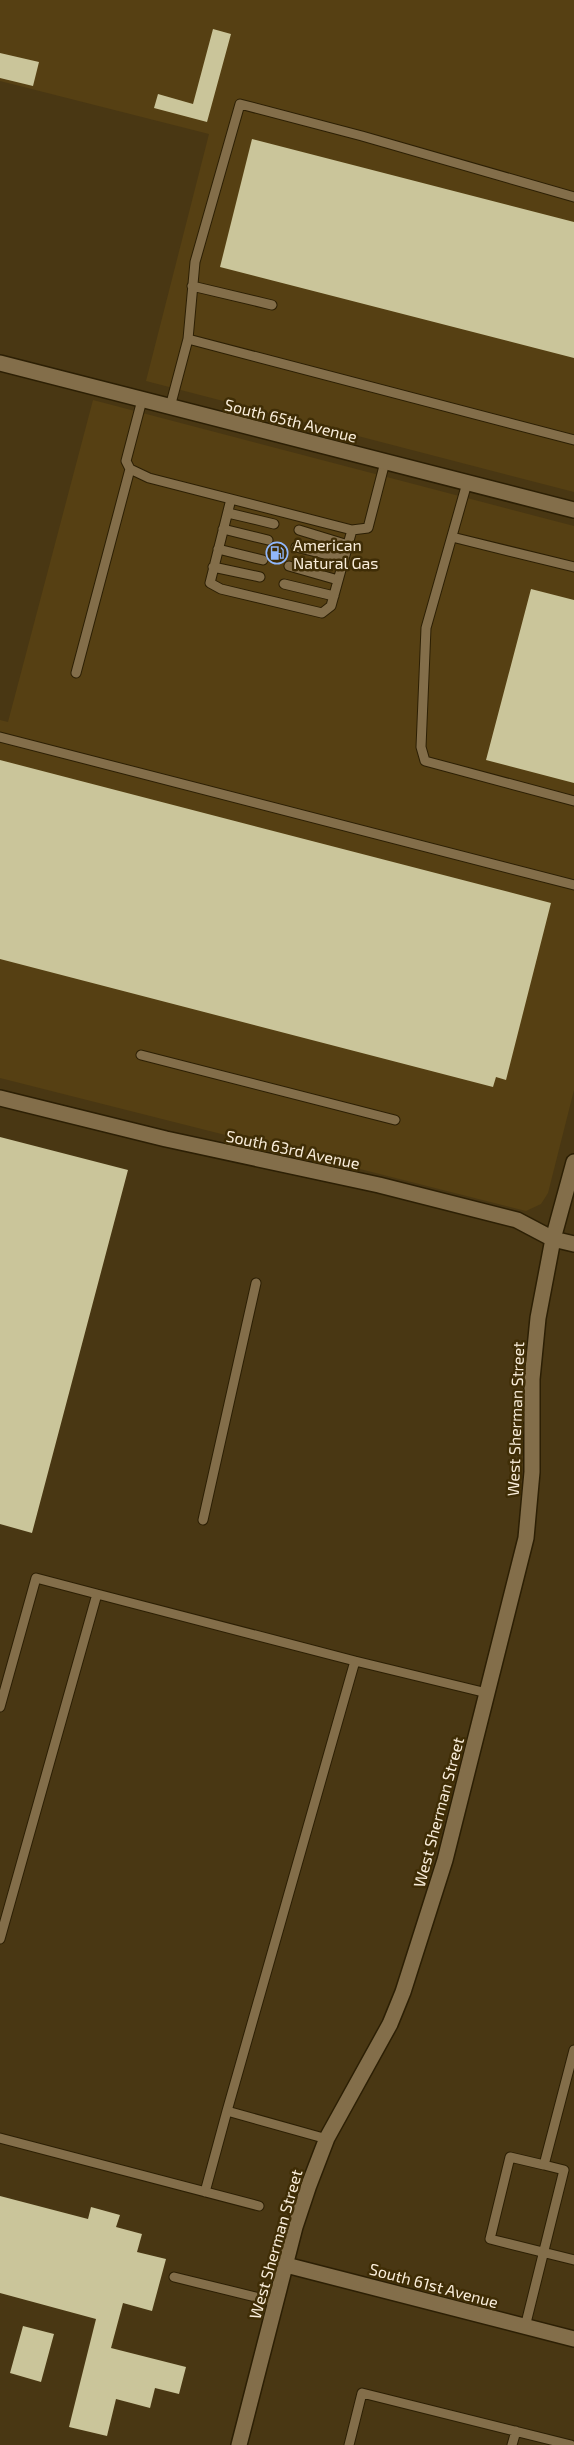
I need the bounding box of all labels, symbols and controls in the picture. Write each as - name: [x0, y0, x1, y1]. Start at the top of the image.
- street label: South 65th Avenue: [223, 394, 359, 446]
- place label: American Natural Gas: [293, 535, 378, 572]
- fuel station icon: American Natural Gas: [265, 541, 289, 565]
- street label: South 63rd Avenue: [224, 1126, 362, 1172]
- street label: West Sherman Street: [503, 1341, 527, 1497]
- street label: West Sherman Street: [409, 1735, 467, 1889]
- street label: West Sherman Street: [245, 2167, 305, 2321]
- street label: South 61st Avenue: [367, 2259, 501, 2311]

